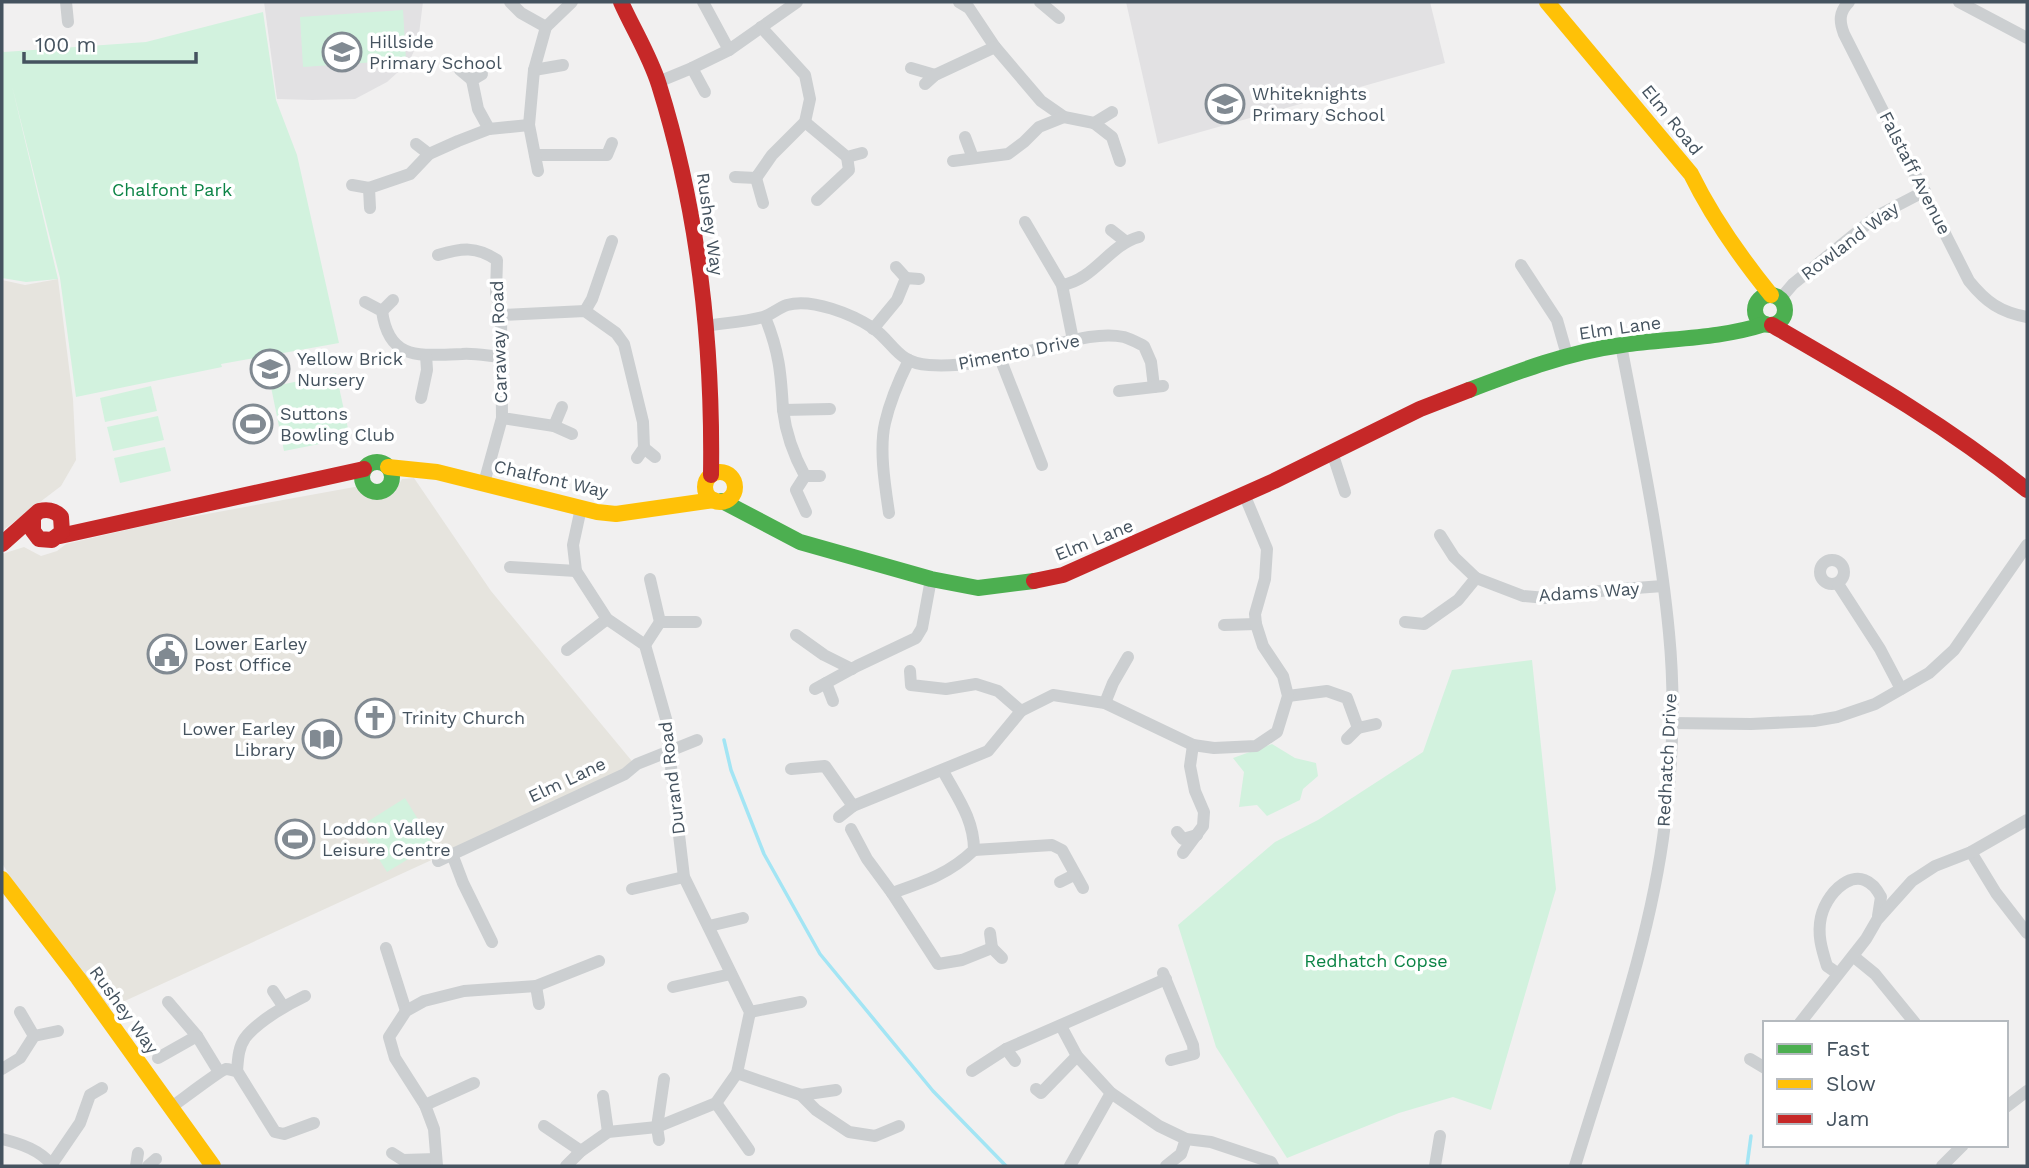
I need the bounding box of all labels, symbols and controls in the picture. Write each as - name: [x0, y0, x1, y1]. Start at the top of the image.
- scale bar: [24, 21, 196, 65]
- school or university icon: Hillside Primary School: [321, 31, 363, 73]
- place label: Hillside Primary School: [369, 31, 502, 73]
- text: 100 m: [35, 32, 97, 57]
- street label: Elm Road: [1638, 80, 1707, 159]
- school or university icon: Whiteknights Primary School: [1204, 83, 1246, 125]
- place label: Whiteknights Primary School: [1252, 83, 1385, 125]
- street label: Falstaff Avenue: [1875, 108, 1956, 238]
- street label: Rushey Way: [693, 171, 728, 277]
- park label: Chalfont Park: [112, 179, 232, 200]
- street label: Rowland Way: [1797, 197, 1903, 284]
- street label: Caraway Road: [486, 280, 511, 404]
- street label: Elm Lane: [1577, 311, 1662, 344]
- street label: Pimento Drive: [956, 329, 1082, 374]
- school or university icon: Yellow Brick Nursery: [249, 348, 291, 390]
- place label: Yellow Brick Nursery: [297, 348, 403, 390]
- sports icon: Suttons Bowling Club: [232, 403, 274, 445]
- place label: Suttons Bowling Club: [280, 403, 395, 445]
- street label: Chalfont Way: [492, 455, 611, 502]
- street label: Elm Lane: [1052, 514, 1136, 565]
- street label: Adams Way: [1538, 577, 1641, 606]
- public building icon: Lower Earley Post Office: [146, 633, 188, 675]
- place label: Lower Earley Post Office: [194, 633, 308, 675]
- street label: Redhatch Drive: [1653, 693, 1680, 827]
- church icon: Trinity Church: [354, 697, 396, 739]
- place label: Trinity Church: [402, 707, 525, 728]
- place label: Lower Earley Library: [182, 718, 296, 760]
- library icon: Lower Earley Library: [301, 718, 343, 760]
- street label: Durand Road: [654, 720, 689, 836]
- street label: Elm Lane: [525, 753, 609, 807]
- sports icon: Loddon Valley Leisure Centre: [274, 818, 316, 860]
- place label: Loddon Valley Leisure Centre: [322, 818, 451, 860]
- park label: Redhatch Copse: [1304, 950, 1448, 971]
- street label: Rushey Way: [85, 962, 164, 1058]
- legend: [1763, 1021, 2008, 1147]
- text: Fast: [1826, 1036, 1870, 1061]
- text: Slow: [1826, 1071, 1876, 1096]
- text: Jam: [1826, 1106, 1869, 1131]

